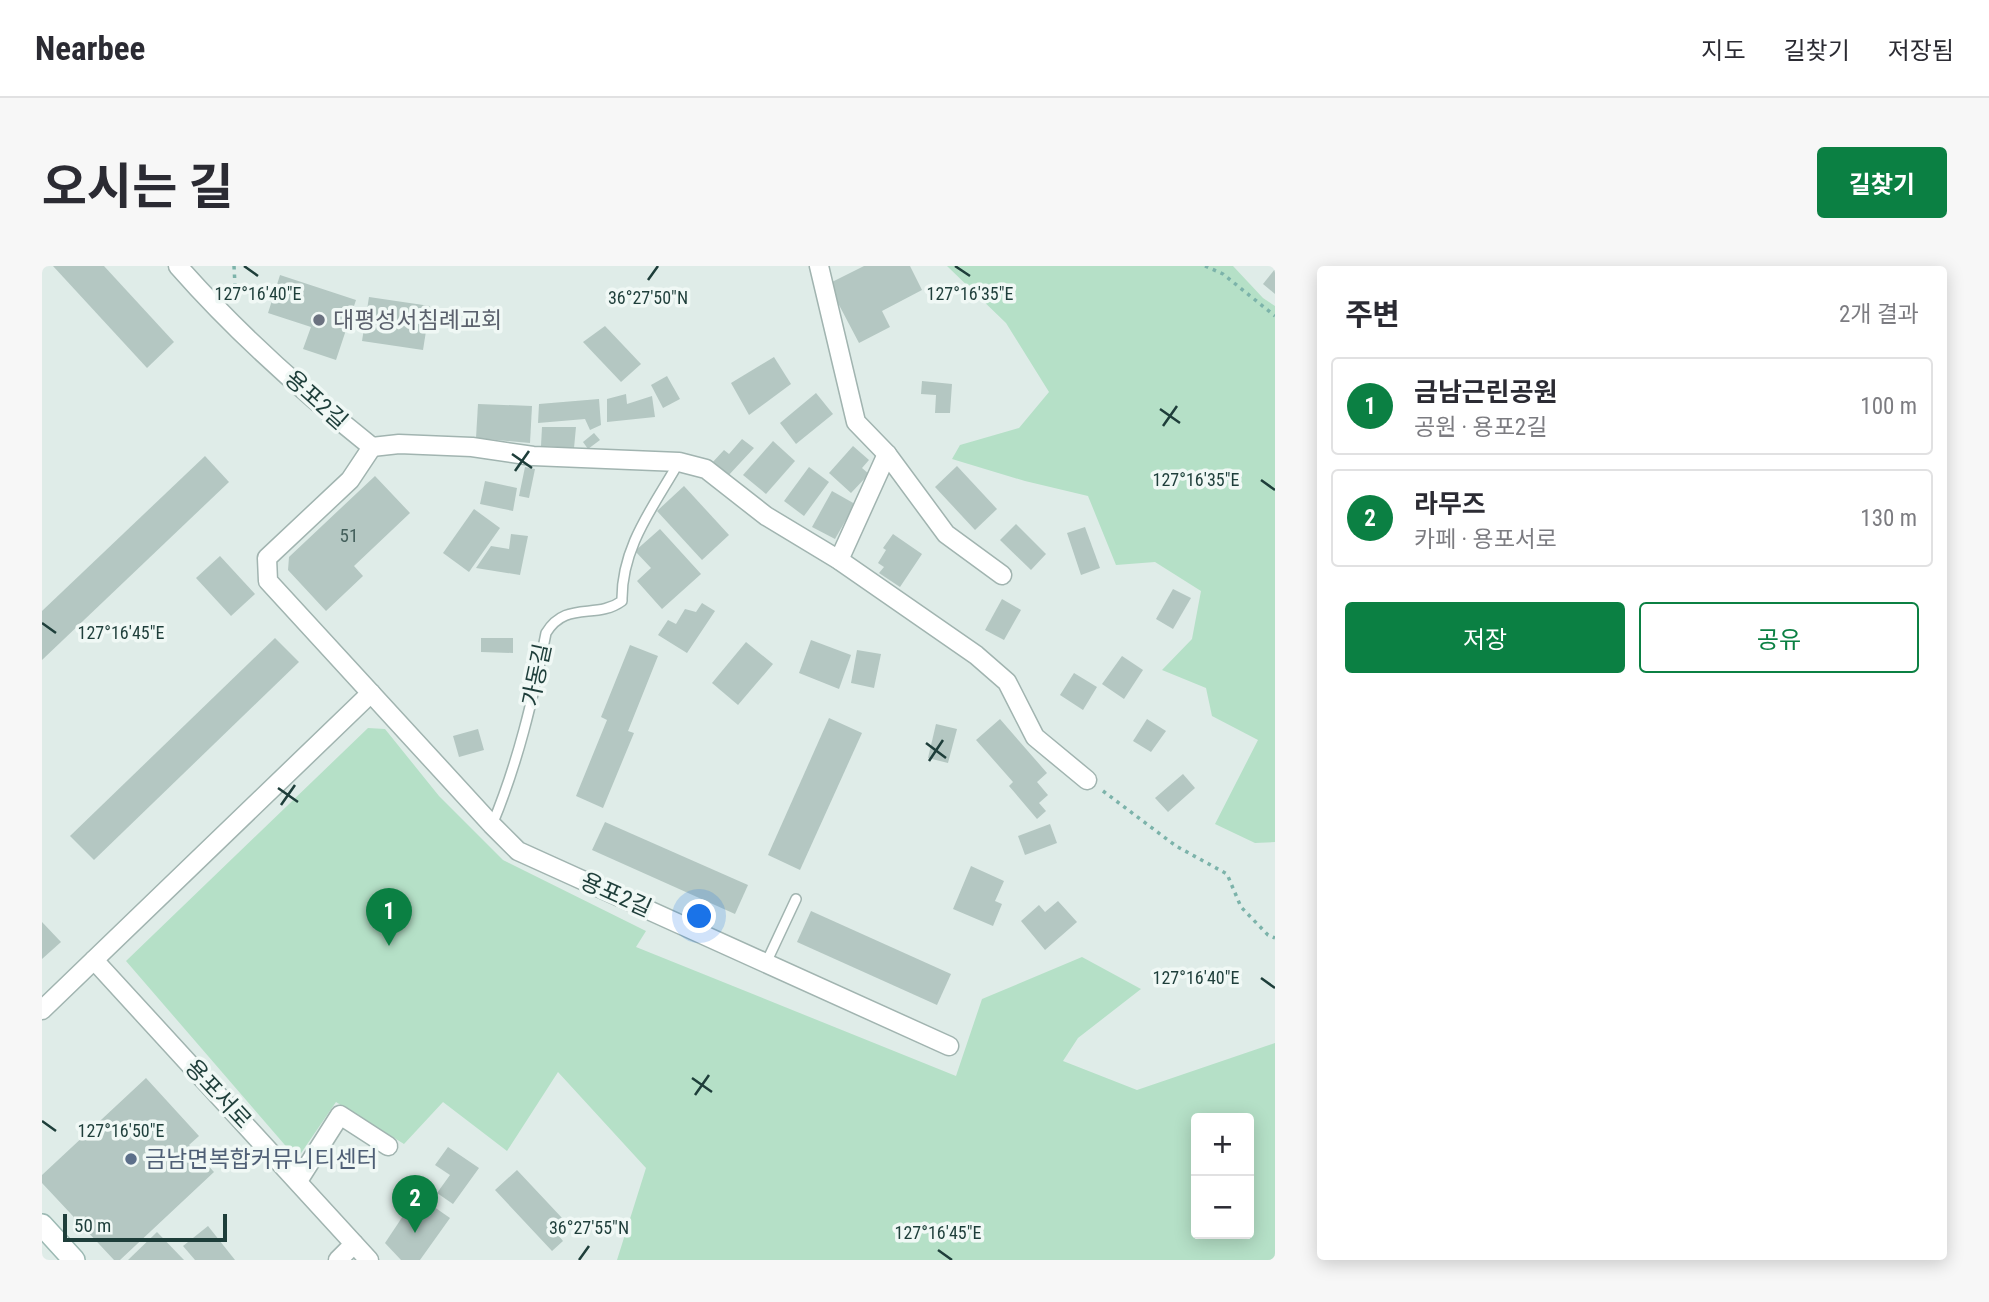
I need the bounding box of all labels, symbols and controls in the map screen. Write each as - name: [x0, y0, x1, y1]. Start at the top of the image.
- text: Nearbee: [35, 29, 145, 68]
- text: 지도: [1701, 37, 1746, 65]
- text: 길찾기: [1784, 37, 1850, 65]
- text: 저장됨: [1888, 37, 1954, 65]
- button: 길찾기: [1817, 147, 1947, 218]
- text: 오시는 길: [42, 159, 234, 216]
- text: 127°16'40"E: [215, 283, 301, 304]
- text: 127°16'35"E: [927, 283, 1013, 304]
- text: 36°27'50"N: [608, 287, 688, 308]
- text: 주변: [1345, 297, 1400, 332]
- text: 2개 결과: [1839, 301, 1919, 328]
- place label: 대평성서침례교회: [333, 307, 502, 334]
- marker: 대평성서침례교회: [311, 312, 327, 328]
- street label: 용포2길: [279, 365, 353, 435]
- text: 금남근린공원: [1414, 377, 1558, 407]
- text: 1: [1364, 393, 1376, 420]
- text: 100 m: [1860, 393, 1917, 420]
- text: 공원 · 용포2길: [1414, 414, 1547, 441]
- text: 127°16'35"E: [1153, 469, 1239, 490]
- text: 라무즈: [1414, 489, 1486, 519]
- text: 2: [1364, 505, 1376, 532]
- text: 130 m: [1860, 505, 1917, 532]
- house number: 51: [340, 524, 358, 547]
- text: 카페 · 용포서로: [1414, 526, 1557, 553]
- button: 저장: [1345, 602, 1625, 673]
- button: 공유: [1639, 602, 1919, 673]
- text: 127°16'45"E: [78, 622, 164, 643]
- street label: 가동길: [517, 641, 557, 709]
- street label: 용포2길: [576, 867, 656, 923]
- pin: 1: [366, 888, 412, 946]
- your location: [682, 899, 716, 933]
- text: 127°16'40"E: [1153, 967, 1239, 988]
- street label: 용포서로: [179, 1054, 257, 1134]
- map controls: [1191, 1113, 1254, 1239]
- button: +: [1191, 1113, 1254, 1176]
- text: 127°16'50"E: [78, 1120, 164, 1141]
- place label: 금남면복합커뮤니티센터: [145, 1146, 378, 1173]
- marker: 금남면복합커뮤니티센터: [123, 1151, 139, 1167]
- pin: 2: [392, 1175, 438, 1233]
- button: −: [1191, 1176, 1254, 1239]
- scale bar: [63, 1211, 228, 1243]
- text: 50 m: [74, 1214, 111, 1237]
- text: 36°27'55"N: [549, 1217, 629, 1238]
- text: 127°16'45"E: [895, 1222, 981, 1243]

